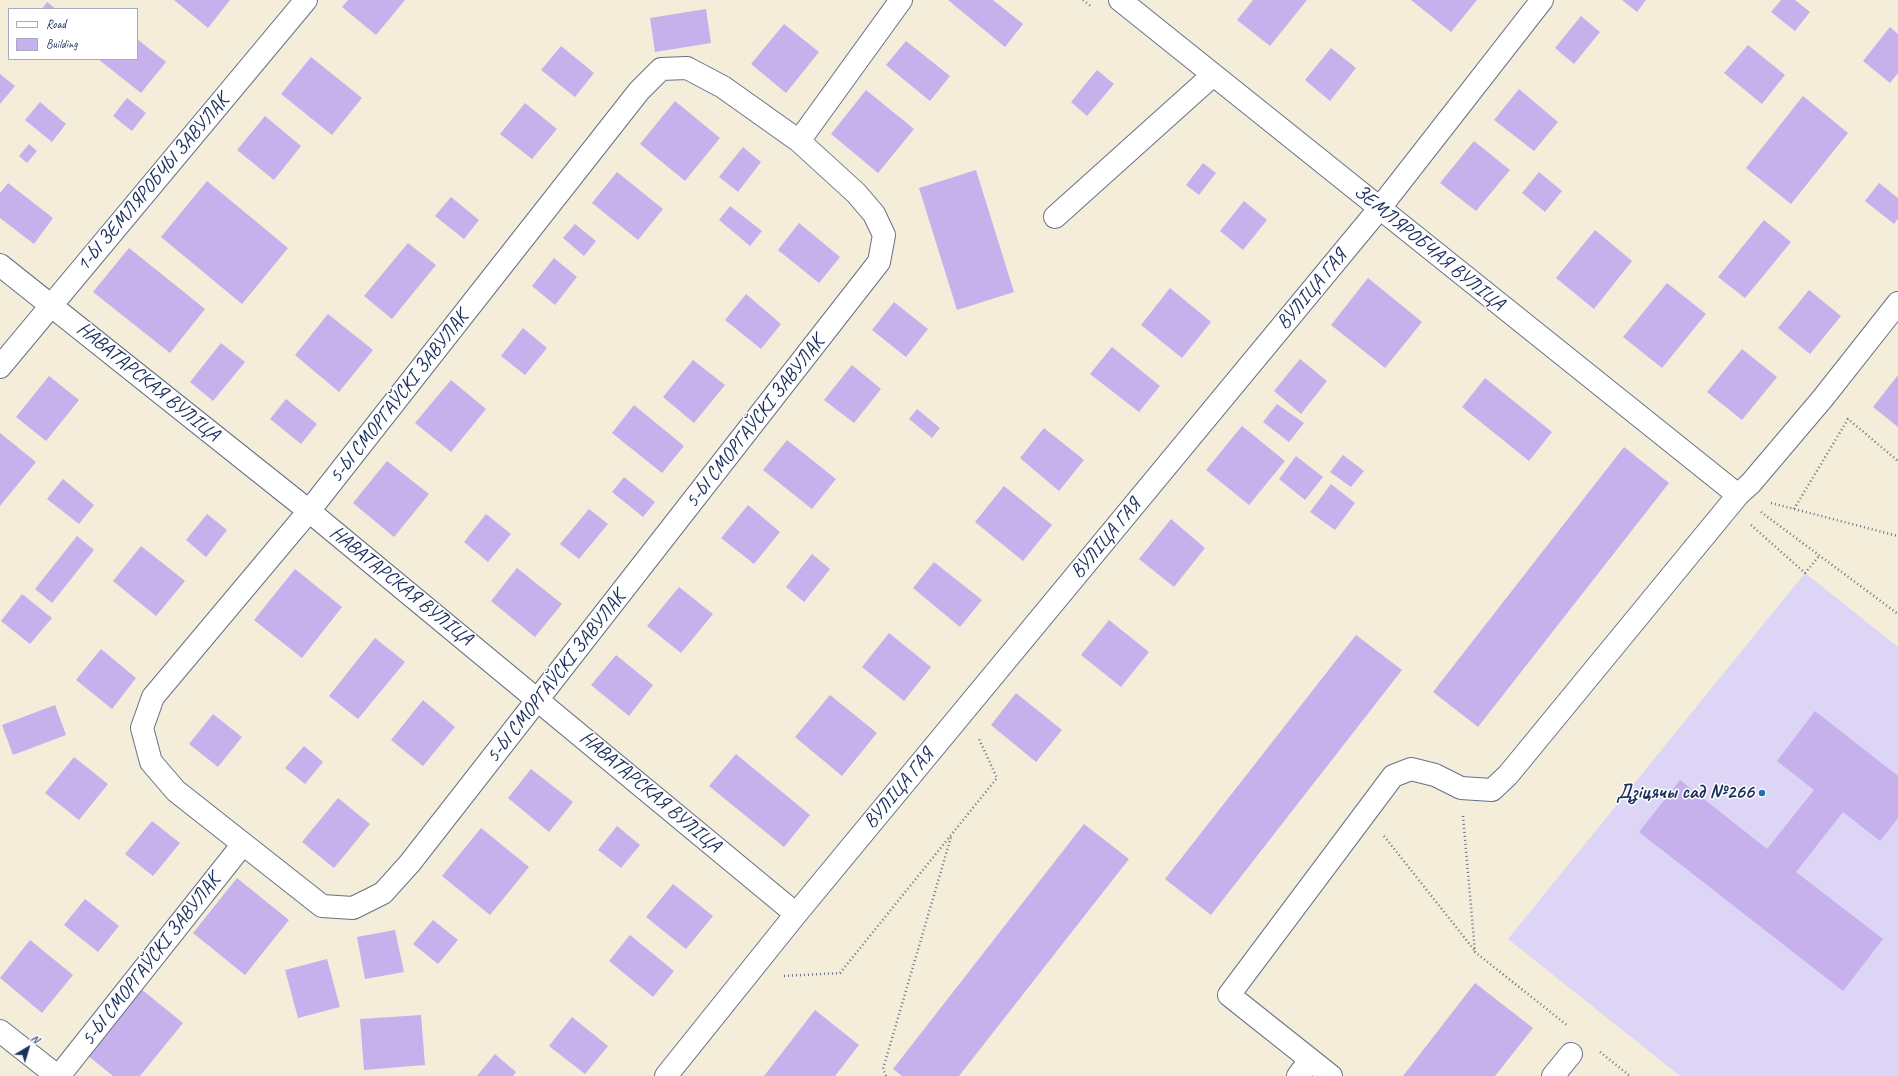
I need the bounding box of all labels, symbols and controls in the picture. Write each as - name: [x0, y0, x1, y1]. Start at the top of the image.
- legend: [8, 8, 138, 60]
- text: Road: [46, 16, 66, 32]
- text: Building: [46, 36, 78, 52]
- street label: 1-Ы ЗЕМЛЯРОБЧЫ ЗАВУЛАК: [72, 89, 234, 277]
- street label: ЗЕМЛЯРОБЧАЯ ВУЛІЦА: [1349, 180, 1509, 316]
- street label: ВУЛІЦА ГАЯ: [1272, 245, 1352, 335]
- street label: 5-Ы СМОРГАЎСКІ ЗАВУЛАК: [324, 306, 474, 488]
- street label: НАВАТАРСКАЯ ВУЛІЦА: [72, 317, 224, 447]
- street label: 5-Ы СМОРГАЎСКІ ЗАВУЛАК: [680, 331, 830, 513]
- street label: ВУЛІЦА ГАЯ: [1066, 494, 1146, 584]
- street label: НАВАТАРСКАЯ ВУЛІЦА: [325, 521, 477, 651]
- street label: 5-Ы СМОРГАЎСКІ ЗАВУЛАК: [481, 586, 631, 768]
- street label: НАВАТАРСКАЯ ВУЛІЦА: [575, 726, 725, 858]
- street label: ВУЛІЦА ГАЯ: [859, 744, 939, 834]
- place label: Дзіцячы сад №266: [1616, 781, 1754, 805]
- marker: Дзіцячы сад №266: [1757, 788, 1767, 798]
- street label: 5-Ы СМОРГАЎСКІ ЗАВУЛАК: [76, 869, 226, 1051]
- north arrow: [8, 1028, 48, 1068]
- text: N: [28, 1031, 42, 1046]

